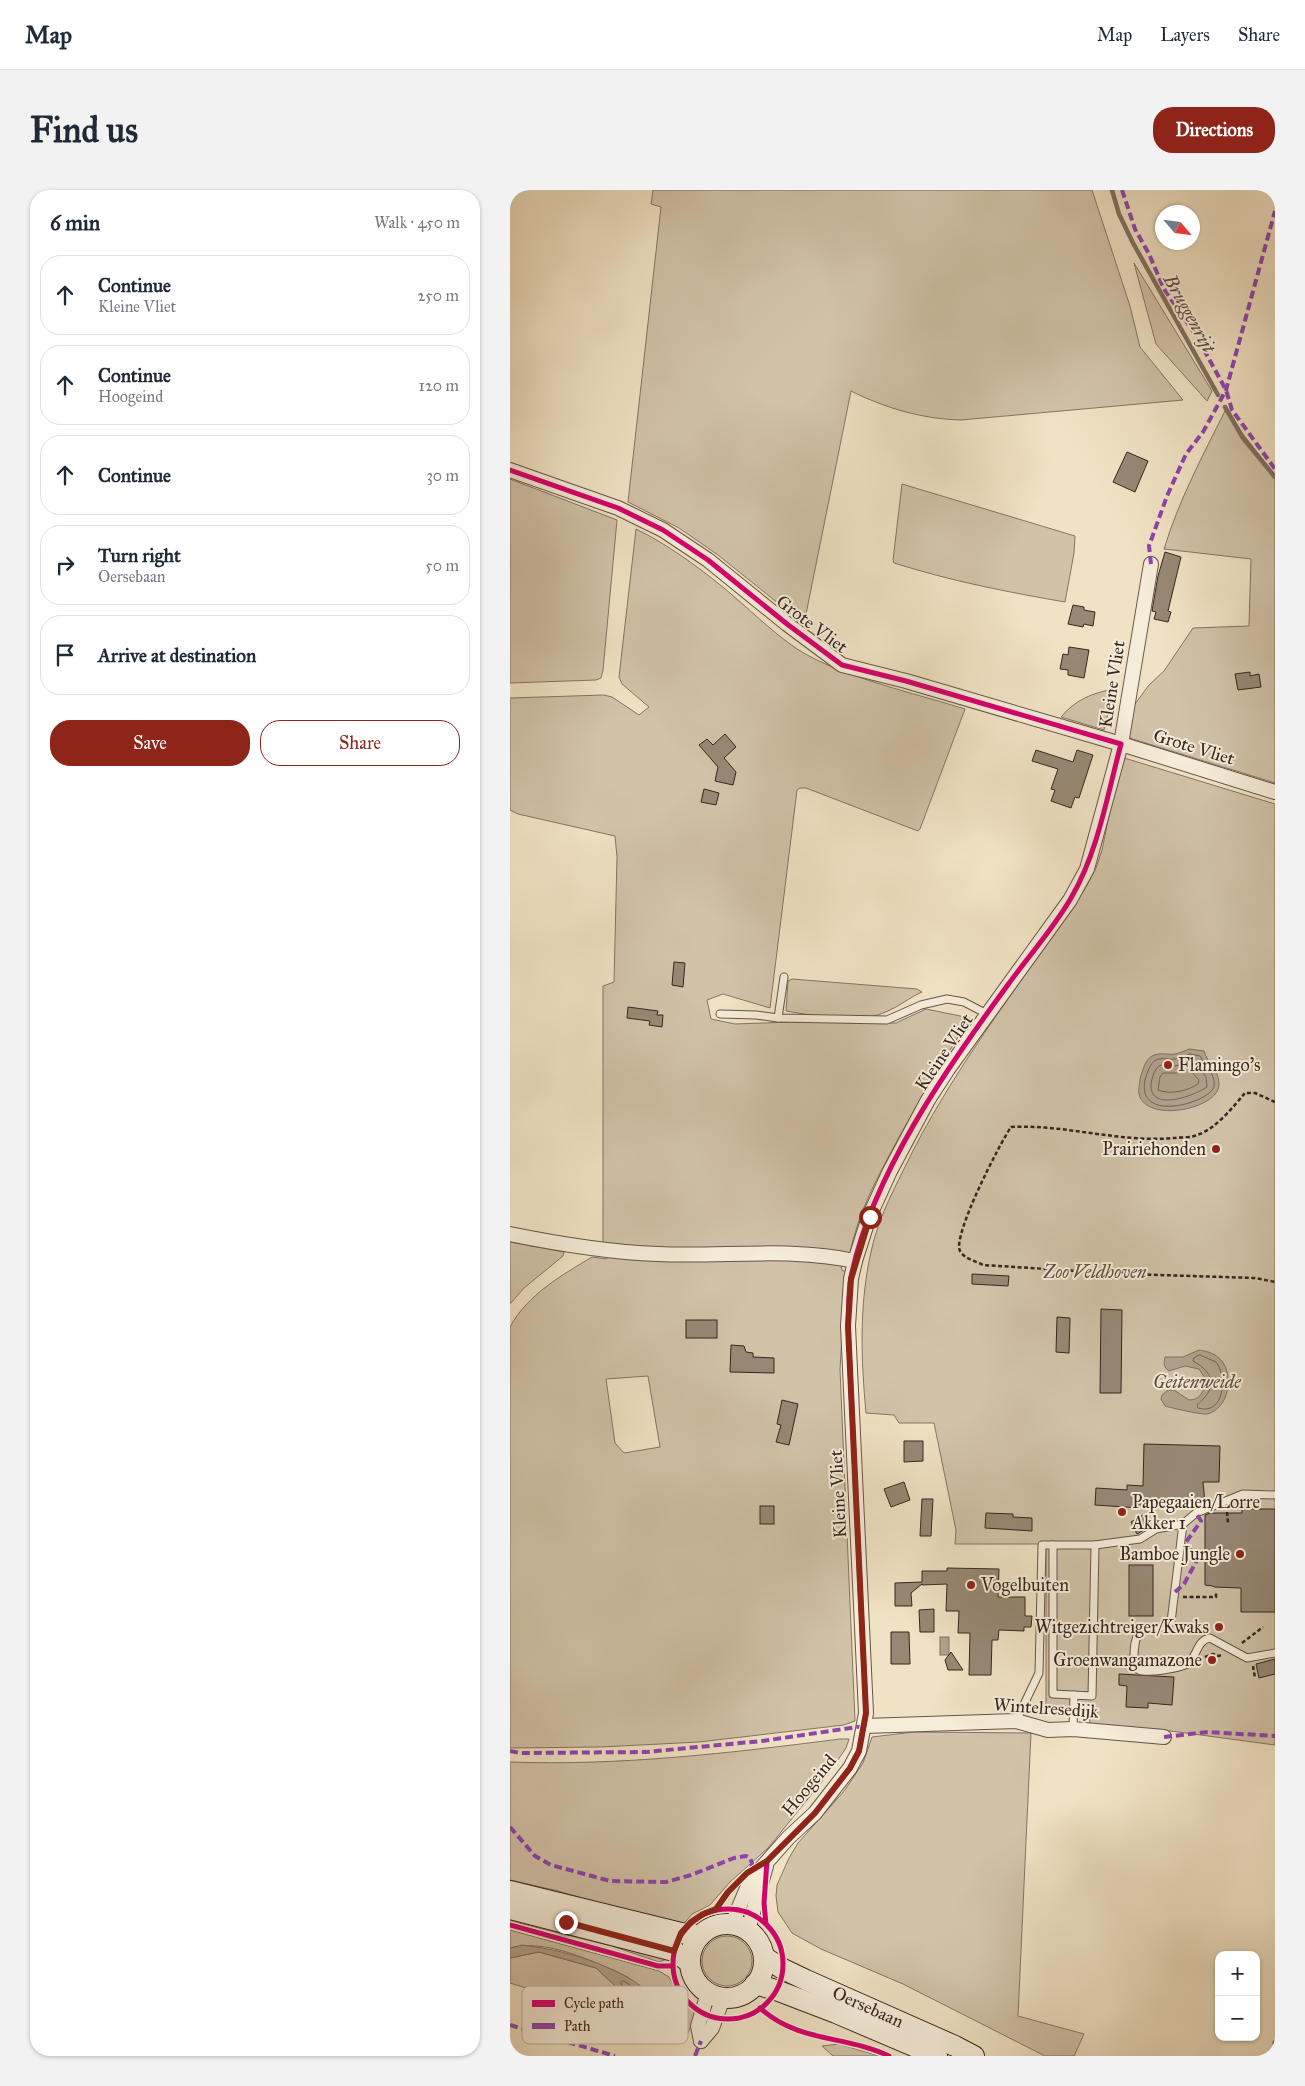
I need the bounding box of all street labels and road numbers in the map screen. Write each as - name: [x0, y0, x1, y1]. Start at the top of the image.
- street label: Grote Vliet: [772, 590, 853, 658]
- street label: Kleine Vliet: [1094, 638, 1130, 729]
- street label: Grote Vliet: [1151, 724, 1238, 770]
- street label: Kleine Vliet: [910, 1009, 978, 1095]
- street label: Kleine Vliet: [825, 1449, 851, 1539]
- street label: Wintelresedijk: [993, 1693, 1100, 1723]
- street label: Hoogeind: [777, 1750, 842, 1821]
- street label: Oersebaan: [829, 1982, 907, 2033]

